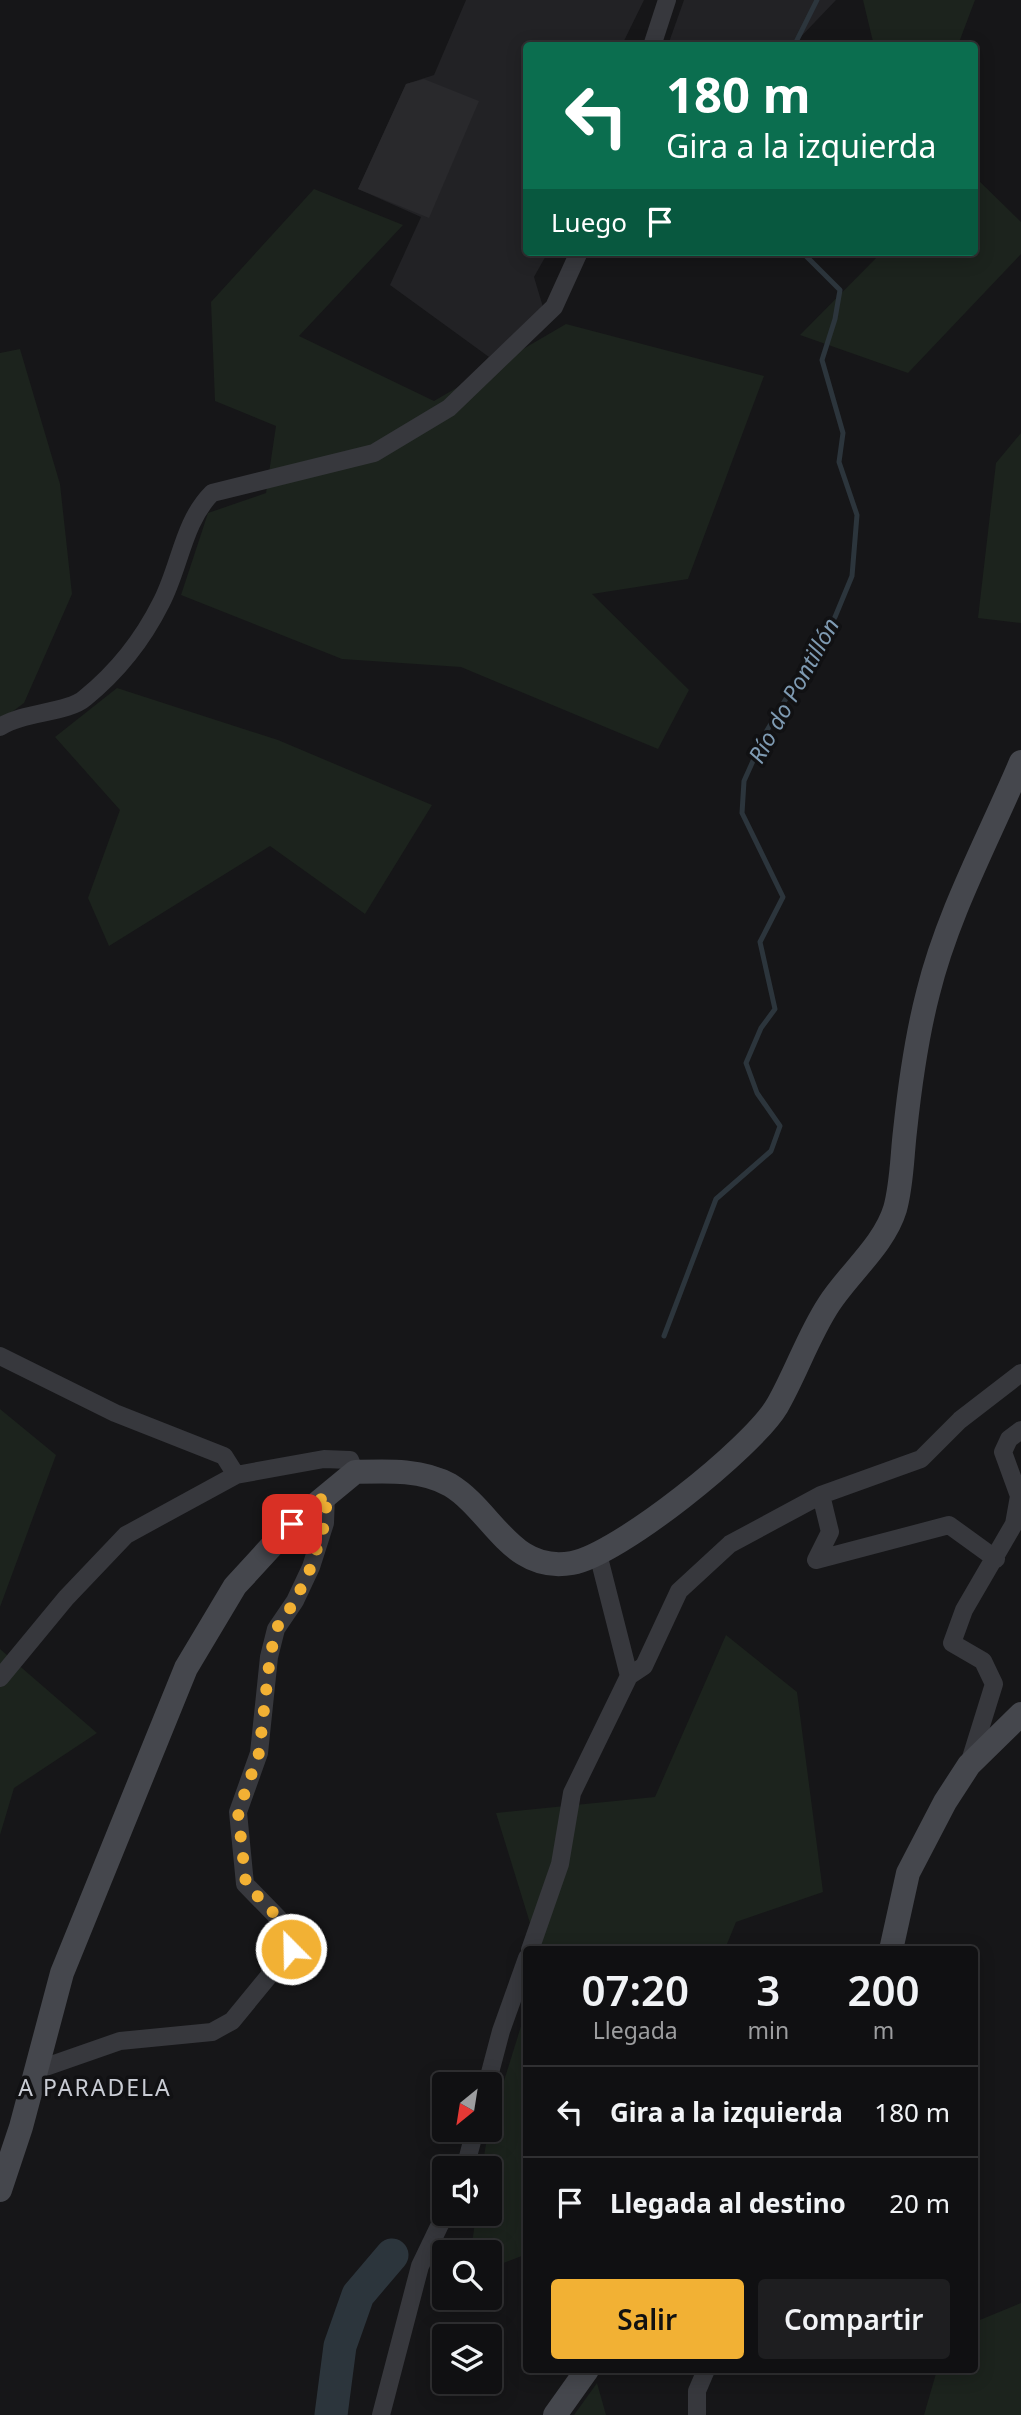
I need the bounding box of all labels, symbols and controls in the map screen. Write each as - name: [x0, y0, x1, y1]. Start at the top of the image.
- text: 180 m: [666, 61, 811, 127]
- icon: left: [551, 70, 642, 161]
- text: Gira a la izquierda: [666, 124, 936, 167]
- icon: arrive: [641, 203, 679, 241]
- text: Luego: [551, 204, 627, 240]
- water label: Río do Pontillón: [740, 612, 846, 768]
- pin: [262, 1494, 322, 1554]
- icon: arrive: [273, 1505, 311, 1543]
- position arrow: [254, 1912, 328, 1986]
- text: 07:20: [581, 1961, 689, 2018]
- text: 3: [756, 1961, 780, 2018]
- text: 200: [848, 1961, 920, 2018]
- text: Llegada: [593, 2014, 678, 2046]
- text: min: [747, 2014, 789, 2046]
- text: m: [873, 2014, 894, 2046]
- district label: A PARADELA: [18, 2071, 172, 2103]
- north arrow: [432, 2072, 502, 2142]
- map controls: [432, 2072, 502, 2394]
- icon: left: [551, 2093, 589, 2131]
- text: Gira a la izquierda: [610, 2094, 843, 2130]
- text: 180 m: [874, 2094, 950, 2130]
- button: sound: [432, 2156, 502, 2226]
- icon: arrive: [551, 2184, 589, 2222]
- text: Llegada al destino: [610, 2185, 846, 2221]
- text: 20 m: [889, 2185, 950, 2221]
- button: search: [432, 2240, 502, 2310]
- button: Salir: [551, 2279, 744, 2359]
- button: Compartir: [758, 2279, 950, 2359]
- button: layers: [432, 2324, 502, 2394]

